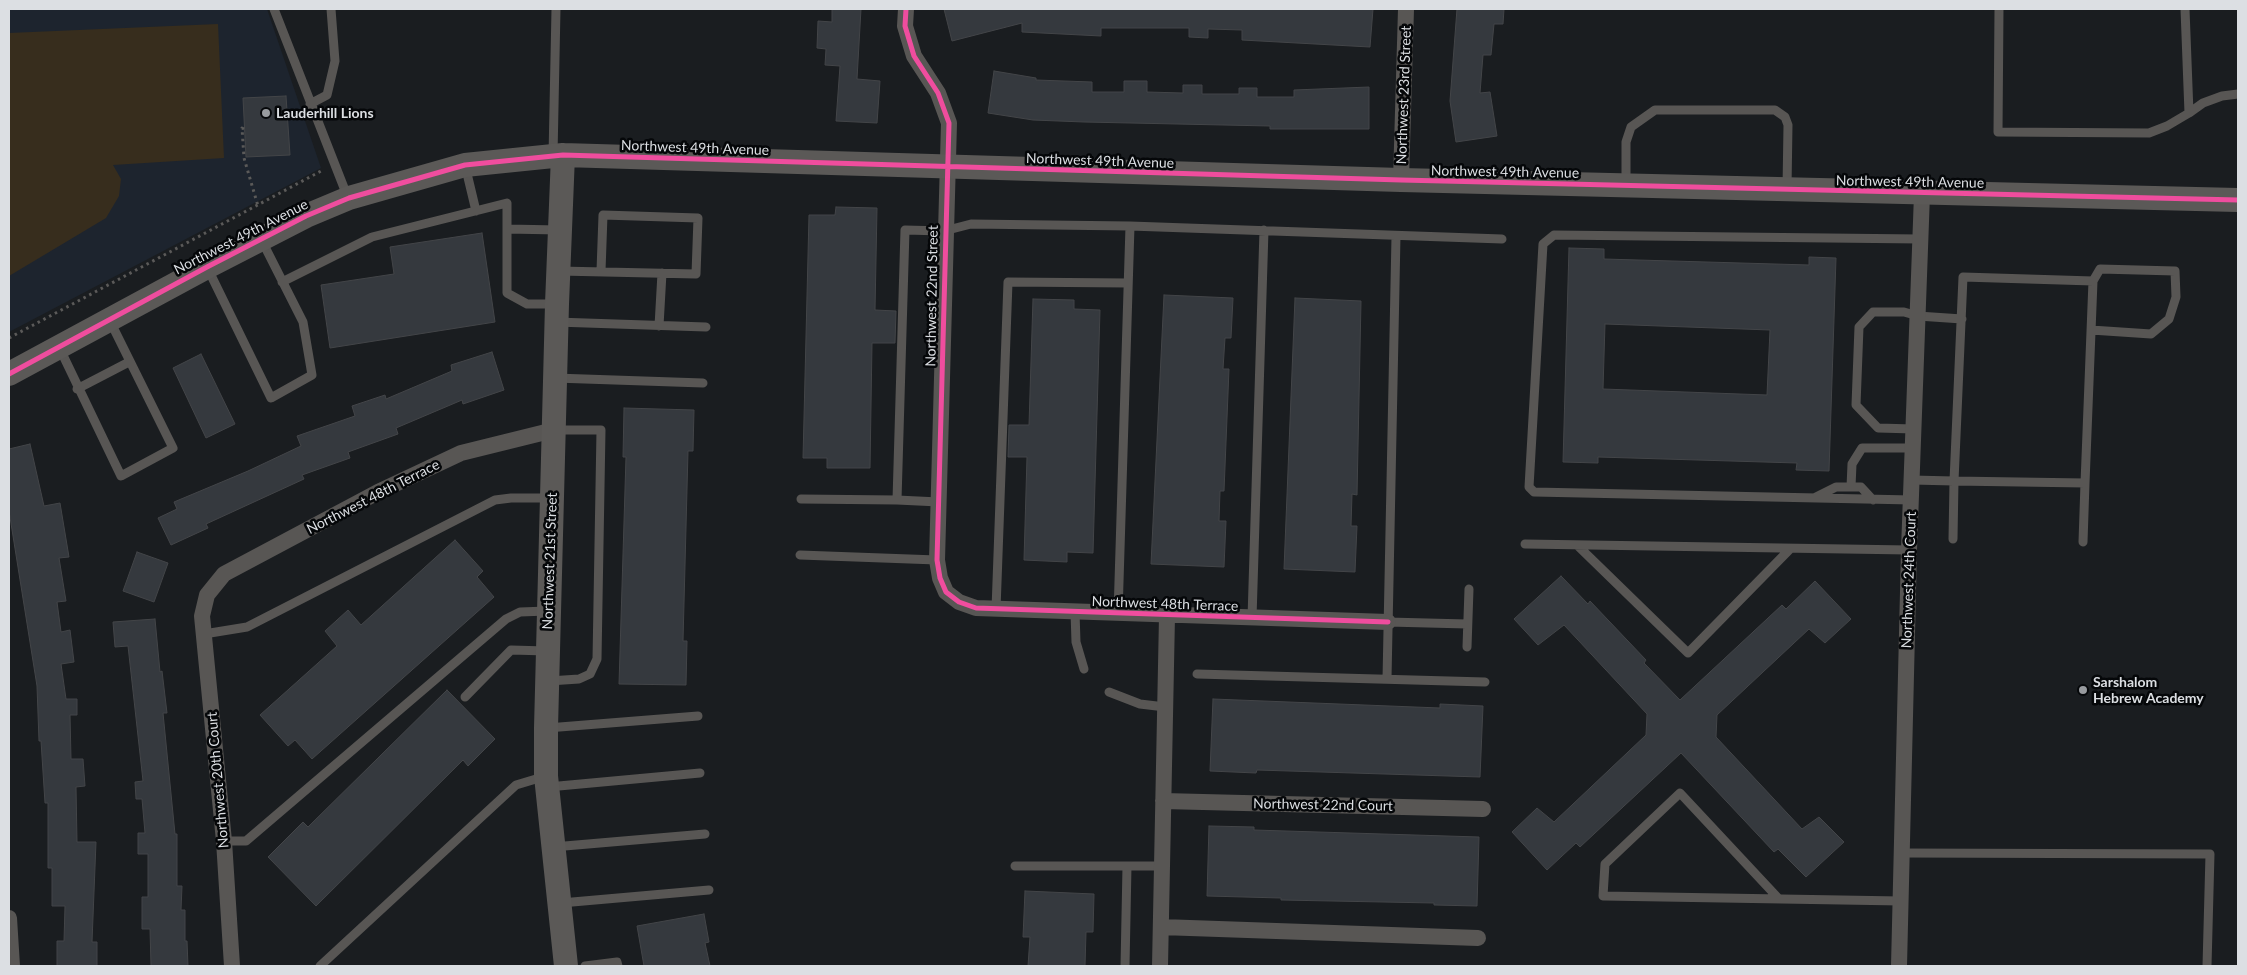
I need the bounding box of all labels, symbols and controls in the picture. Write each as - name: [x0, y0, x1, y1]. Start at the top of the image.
- street label: Northwest 23rd Street: [1393, 25, 1415, 165]
- place label: Lauderhill Lions: [276, 105, 374, 121]
- marker: Lauderhill Lions: [260, 107, 272, 119]
- street label: Northwest 49th Avenue: [621, 137, 769, 159]
- street label: Northwest 49th Avenue: [1026, 150, 1174, 172]
- street label: Northwest 49th Avenue: [1431, 162, 1579, 182]
- street label: Northwest 49th Avenue: [1836, 172, 1984, 192]
- street label: Northwest 49th Avenue: [171, 196, 311, 278]
- street label: Northwest 22nd Street: [922, 225, 942, 367]
- street label: Northwest 48th Terrace: [304, 456, 442, 538]
- street label: Northwest 21st Street: [539, 492, 561, 630]
- street label: Northwest 24th Court: [1898, 511, 1920, 649]
- street label: Northwest 48th Terrace: [1091, 593, 1239, 615]
- place label: Sarshalom Hebrew Academy: [2093, 674, 2204, 706]
- marker: Sarshalom Hebrew Academy: [2077, 684, 2089, 696]
- street label: Northwest 20th Court: [204, 711, 232, 849]
- street label: Northwest 22nd Court: [1253, 795, 1393, 815]

